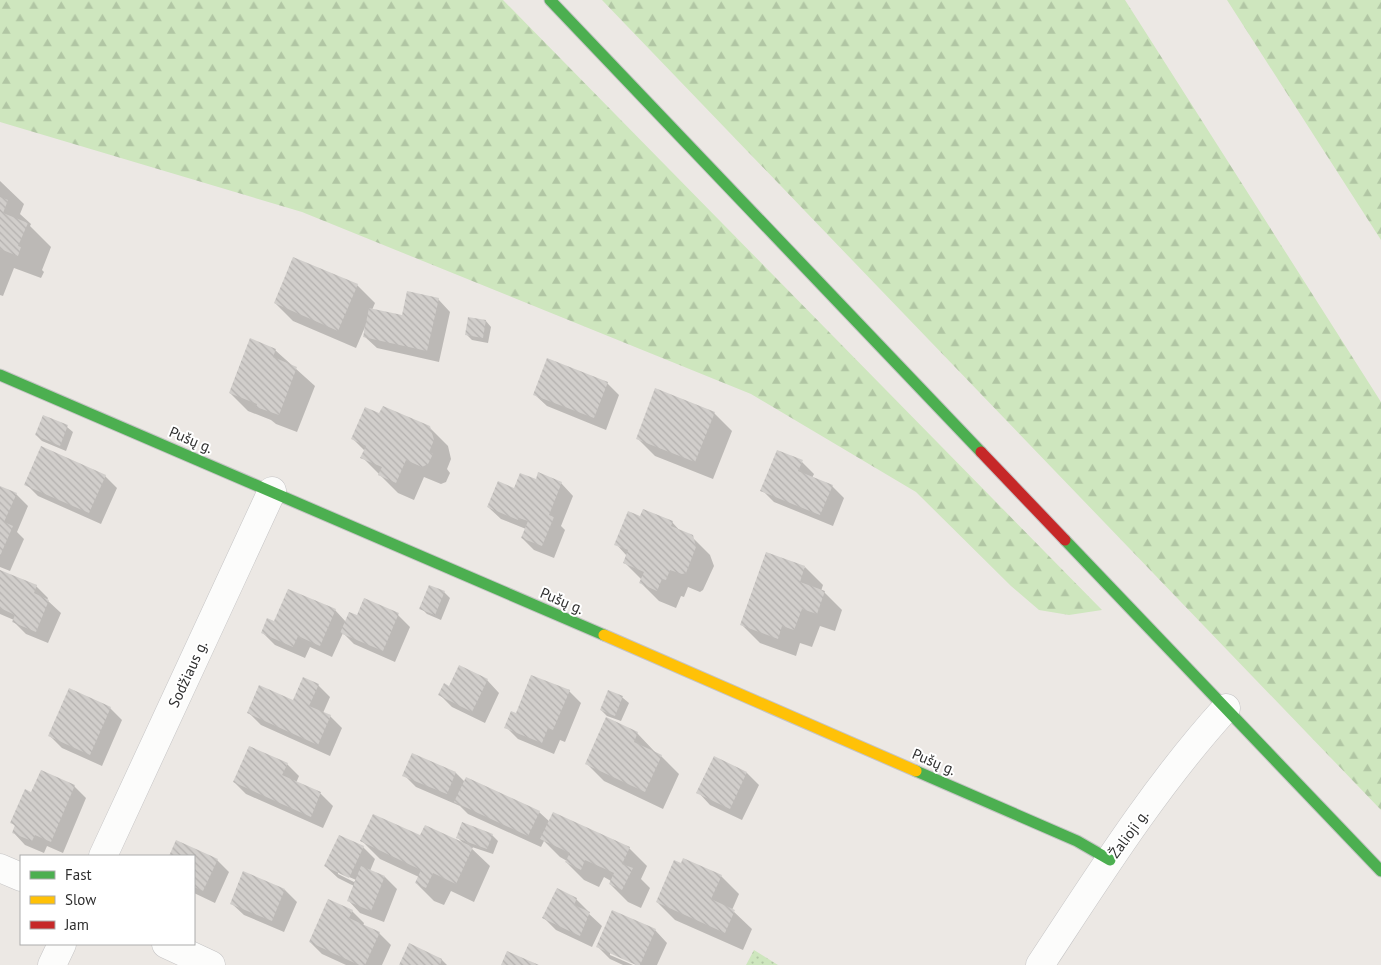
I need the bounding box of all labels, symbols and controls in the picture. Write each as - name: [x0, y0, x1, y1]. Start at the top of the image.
- street label: Pušų g.: [166, 422, 216, 457]
- street label: Pušų g.: [537, 583, 587, 618]
- street label: Sodžiaus g.: [164, 637, 211, 710]
- street label: Pušų g.: [909, 744, 959, 779]
- street label: Žalioji g.: [1105, 806, 1152, 862]
- legend: [20, 855, 195, 945]
- text: Fast: [65, 865, 92, 884]
- text: Slow: [65, 890, 96, 909]
- text: Jam: [64, 915, 89, 934]

